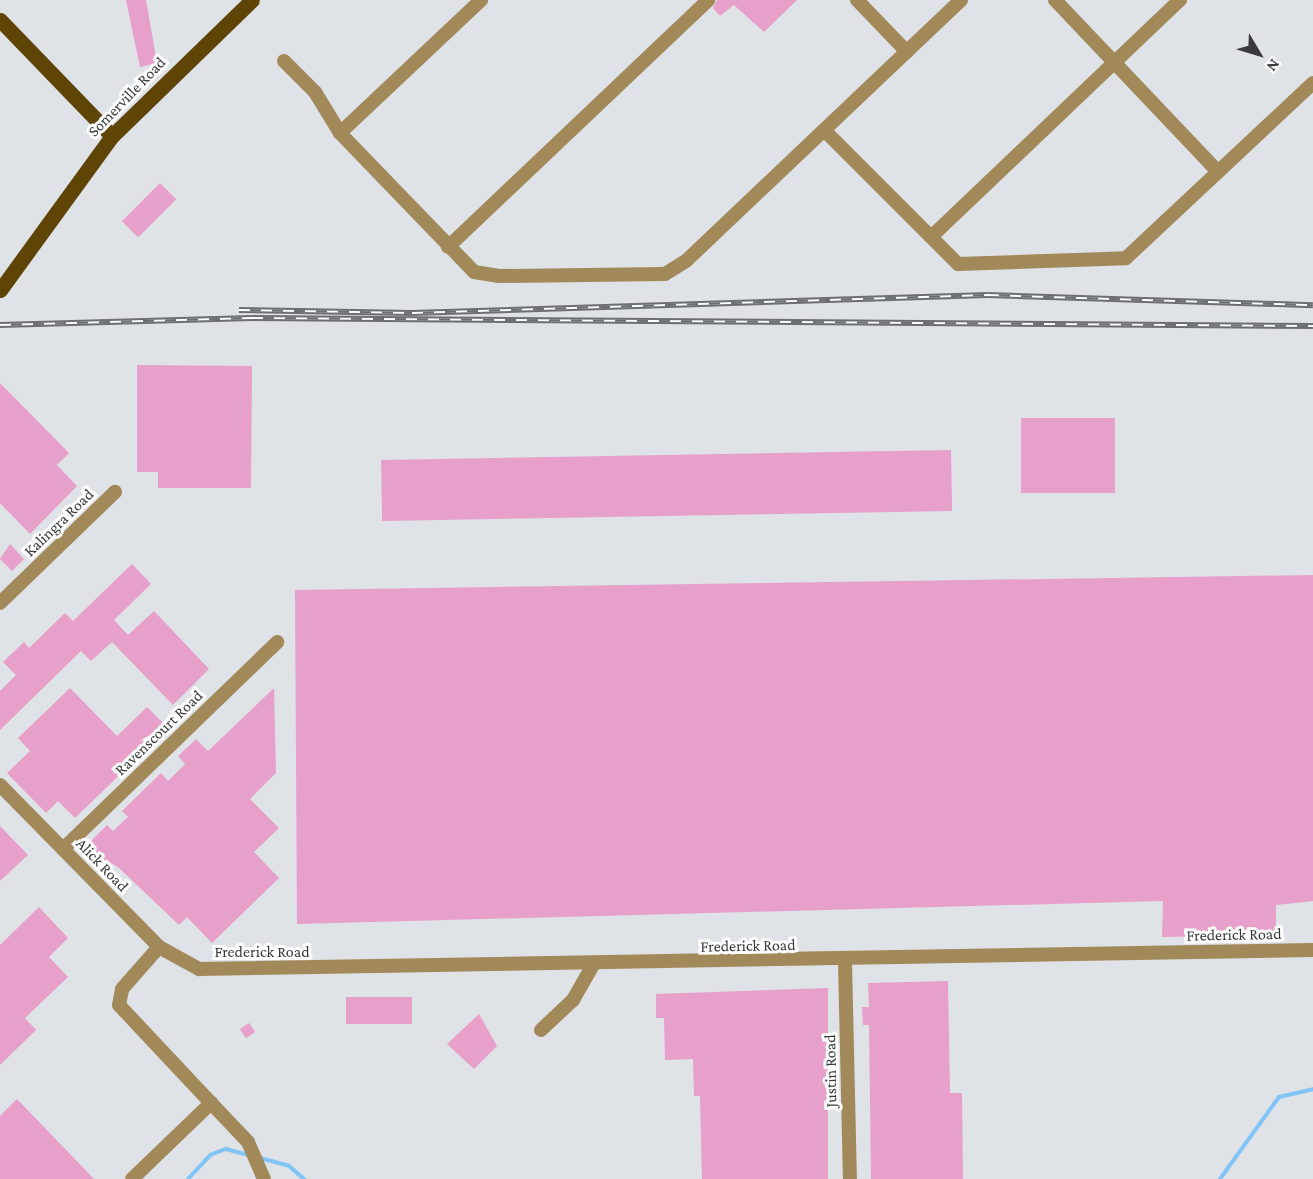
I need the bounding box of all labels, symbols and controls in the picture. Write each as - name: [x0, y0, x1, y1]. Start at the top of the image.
- north arrow: [1229, 24, 1289, 84]
- street label: Somerville Road: [84, 53, 170, 141]
- text: N: [1264, 56, 1284, 75]
- street label: Kalingra Road: [20, 485, 98, 561]
- street label: Ravenscourt Road: [111, 686, 207, 780]
- street label: Alick Road: [72, 834, 132, 896]
- street label: Frederick Road: [1186, 925, 1282, 945]
- street label: Frederick Road: [700, 936, 796, 956]
- street label: Frederick Road: [214, 942, 310, 962]
- street label: Justin Road: [821, 1034, 841, 1108]

